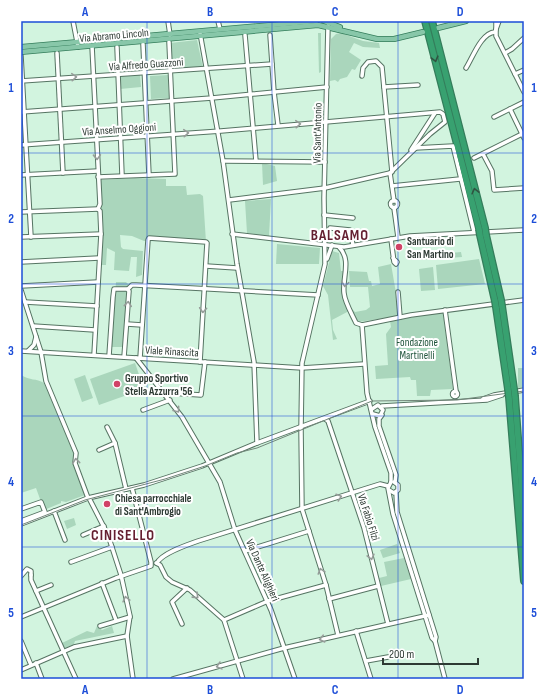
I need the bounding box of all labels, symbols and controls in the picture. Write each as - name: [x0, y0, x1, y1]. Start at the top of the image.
- text: A: [81, 4, 89, 20]
- text: B: [207, 4, 213, 20]
- text: C: [332, 4, 339, 20]
- text: D: [457, 4, 464, 20]
- street label: Via Abramo Lincoln: [79, 26, 150, 45]
- street label: Via Alfredo Guazzoni: [108, 55, 184, 74]
- one-way arrow: [430, 55, 439, 62]
- one-way arrow: [71, 73, 77, 82]
- text: 1: [8, 80, 14, 96]
- text: 1: [531, 80, 537, 96]
- street label: Via Sant'Antonio: [310, 102, 325, 163]
- one-way arrow: [295, 119, 301, 128]
- street label: Via Anselmo Oggioni: [82, 120, 156, 139]
- one-way arrow: [183, 129, 189, 138]
- one-way arrow: [93, 154, 102, 160]
- one-way arrow: [472, 187, 480, 194]
- text: 2: [8, 211, 14, 227]
- text: 2: [531, 211, 537, 227]
- district label: BALSAMO: [311, 226, 369, 245]
- place label: Santuario di San Martino: [407, 235, 454, 261]
- marker: Santuario di San Martino: [394, 242, 404, 252]
- one-way arrow: [341, 281, 350, 287]
- one-way arrow: [124, 301, 133, 308]
- one-way arrow: [199, 307, 208, 313]
- park label: Fondazione Martinelli: [396, 336, 438, 362]
- text: 3: [8, 343, 14, 359]
- text: 3: [531, 343, 537, 359]
- street label: Viale Rinascita: [145, 344, 199, 359]
- place label: Gruppo Sportivo Stella Azzurra '56: [125, 372, 192, 398]
- marker: Gruppo Sportivo Stella Azzurra '56: [112, 379, 122, 389]
- one-way arrow: [173, 406, 180, 413]
- one-way arrow: [72, 458, 81, 465]
- text: 4: [8, 474, 14, 490]
- text: 4: [531, 474, 537, 490]
- place label: Chiesa parrocchiale di Sant'Ambrogio: [115, 492, 192, 518]
- street label: Via Fabio Filzi: [355, 492, 382, 542]
- one-way arrow: [336, 493, 343, 502]
- marker: Chiesa parrocchiale di Sant'Ambrogio: [102, 499, 112, 509]
- district label: CINISELLO: [91, 526, 155, 545]
- street label: Via Dante Alighieri: [243, 537, 282, 603]
- one-way arrow: [367, 554, 375, 560]
- one-way arrow: [317, 567, 326, 574]
- one-way arrow: [191, 591, 199, 599]
- one-way arrow: [122, 596, 131, 603]
- text: 5: [8, 605, 14, 621]
- text: 5: [531, 605, 537, 621]
- one-way arrow: [319, 634, 326, 642]
- scale bar: [383, 640, 478, 666]
- text: 200 m: [389, 647, 415, 662]
- one-way arrow: [216, 661, 223, 670]
- text: A: [81, 682, 89, 698]
- text: B: [207, 682, 213, 698]
- text: C: [332, 682, 339, 698]
- text: D: [457, 682, 464, 698]

